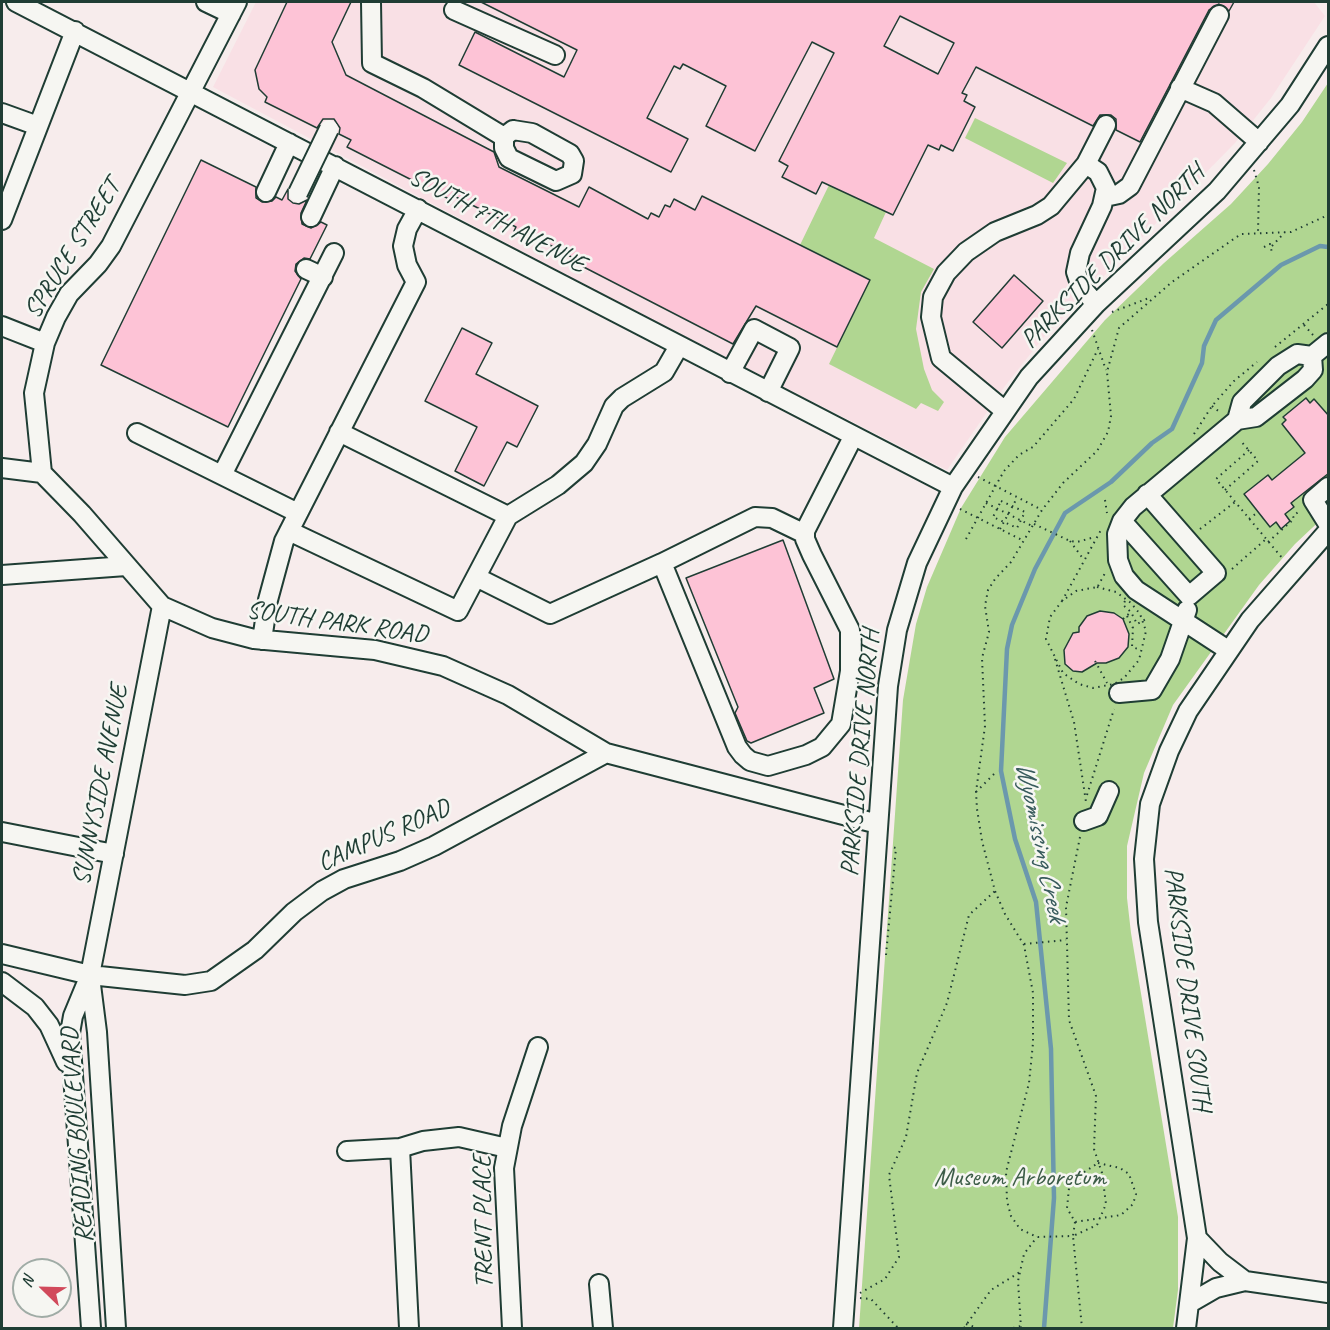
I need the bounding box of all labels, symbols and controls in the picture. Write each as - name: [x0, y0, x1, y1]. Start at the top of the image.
- street label: PARKSIDE DRIVE NORTH: [1015, 159, 1211, 355]
- street label: SOUTH 7TH AVENUE: [403, 161, 591, 281]
- street label: SPRUCE STREET: [18, 173, 128, 325]
- street label: SOUTH PARK ROAD: [245, 595, 429, 651]
- street label: PARKSIDE DRIVE NORTH: [835, 629, 887, 877]
- street label: SUNNYSIDE AVENUE: [66, 682, 136, 888]
- water label: Wyomissing Creek: [1007, 759, 1073, 925]
- street label: CAMPUS ROAD: [313, 793, 455, 879]
- street label: PARKSIDE DRIVE SOUTH: [1157, 866, 1217, 1112]
- street label: READING BOULEVARD: [55, 1026, 101, 1244]
- street label: TRENT PLACE: [467, 1155, 501, 1289]
- park label: Museum Arboretum: [934, 1162, 1106, 1194]
- north arrow: [12, 1258, 72, 1318]
- text: N: [16, 1273, 38, 1290]

